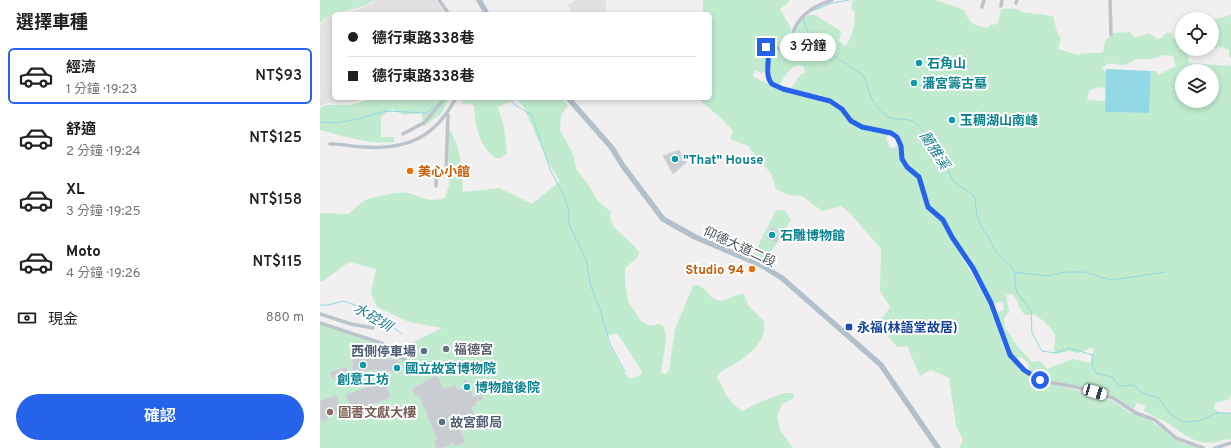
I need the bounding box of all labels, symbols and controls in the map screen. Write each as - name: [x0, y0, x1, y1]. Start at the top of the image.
- text: 選擇車種: [16, 12, 88, 35]
- map controls: [1175, 12, 1219, 108]
- button: locate: [1175, 12, 1219, 56]
- text: 德行東路338巷: [372, 30, 474, 49]
- callout: 3 分鐘: [780, 33, 836, 61]
- route end: [757, 38, 775, 56]
- text: 3 分鐘: [790, 39, 827, 55]
- place label: 石角山: [927, 56, 966, 73]
- icon: car: [18, 58, 54, 94]
- marker: 石角山: [914, 58, 924, 68]
- text: 經濟: [66, 59, 96, 78]
- button: layers: [1175, 64, 1219, 108]
- text: NT$93: [255, 67, 302, 86]
- text: 德行東路338巷: [372, 68, 474, 87]
- place label: 潘宮籌古墓: [922, 76, 987, 93]
- marker: 潘宮籌古墓: [909, 78, 919, 88]
- text: 1 分鐘 · 19:23: [66, 82, 137, 98]
- place label: 玉稠湖山南峰: [960, 113, 1039, 130]
- marker: 玉稠湖山南峰: [947, 115, 957, 125]
- icon: car: [18, 120, 54, 156]
- text: 舒適: [66, 121, 96, 140]
- text: NT$125: [249, 129, 302, 148]
- water label: 蘭雅溪: [915, 129, 953, 175]
- text: 2 分鐘 · 19:24: [66, 144, 141, 160]
- place label: "That" House: [683, 153, 763, 169]
- marker: "That" House: [670, 154, 680, 164]
- place label: 美心小館: [418, 164, 470, 181]
- marker: 美心小館: [405, 166, 415, 176]
- text: XL: [66, 181, 84, 200]
- icon: car: [18, 182, 54, 218]
- text: NT$158: [249, 191, 302, 210]
- text: 3 分鐘 · 19:25: [66, 204, 141, 220]
- street label: 仰德大道二段: [700, 223, 778, 272]
- place label: 石雕博物館: [780, 228, 845, 245]
- marker: 石雕博物館: [767, 230, 777, 240]
- text: Moto: [66, 243, 101, 262]
- icon: car: [18, 244, 54, 280]
- text: NT$115: [252, 253, 302, 272]
- place label: Studio 94: [685, 263, 744, 279]
- marker: Studio 94: [747, 264, 757, 274]
- text: 4 分鐘 · 19:26: [66, 266, 141, 282]
- water label: 水硿圳: [350, 300, 396, 337]
- icon: cash: [16, 307, 38, 329]
- text: 880 m: [266, 310, 304, 326]
- text: 現金: [48, 311, 78, 330]
- place label: 永福(林語堂故居): [857, 320, 958, 337]
- marker: 永福(林語堂故居): [844, 322, 854, 332]
- place label: 福德宮: [454, 342, 493, 359]
- place label: 西側停車場: [351, 344, 416, 361]
- marker: 福德宮: [441, 344, 451, 354]
- marker: 西側停車場: [419, 346, 429, 356]
- marker: 創意工坊: [358, 360, 368, 370]
- place label: 國立故宮博物院: [405, 361, 496, 378]
- marker: 國立故宮博物院: [392, 363, 402, 373]
- route start: [1031, 371, 1049, 389]
- place label: 創意工坊: [337, 372, 389, 389]
- place label: 博物館後院: [475, 380, 540, 397]
- marker: 博物館後院: [462, 382, 472, 392]
- car: [1082, 383, 1108, 401]
- button: 確認: [16, 394, 304, 440]
- place label: 圖書文獻大樓: [338, 405, 416, 422]
- marker: 圖書文獻大樓: [325, 407, 335, 417]
- place label: 故宮郵局: [450, 415, 502, 432]
- marker: 故宮郵局: [437, 417, 447, 427]

